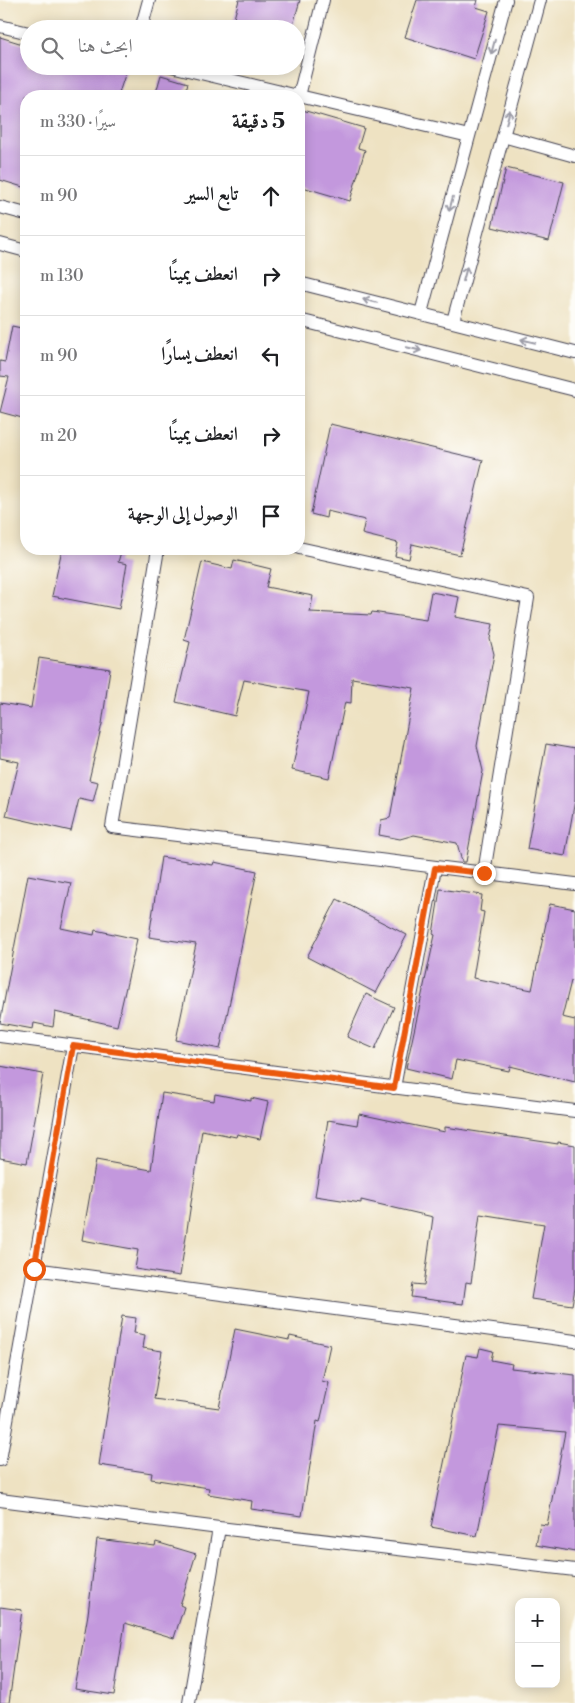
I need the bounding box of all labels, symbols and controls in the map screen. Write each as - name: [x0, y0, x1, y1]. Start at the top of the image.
- search box: [20, 20, 305, 75]
- icon: search: [38, 34, 66, 62]
- text: ابحث هنا: [78, 34, 133, 58]
- one-way arrow: [488, 39, 498, 55]
- text: 5 دقيقة: [232, 109, 285, 135]
- one-way arrow: [504, 110, 513, 126]
- text: سيرًا · 330 m: [40, 112, 116, 132]
- text: تابع السير: [185, 182, 238, 206]
- icon: ahead: [257, 182, 285, 210]
- text: 90 m: [40, 186, 78, 206]
- one-way arrow: [445, 195, 455, 211]
- text: انعطف يمينًا: [169, 262, 238, 286]
- icon: right: [257, 262, 285, 290]
- text: 130 m: [40, 266, 84, 286]
- one-way arrow: [461, 267, 471, 283]
- one-way arrow: [363, 295, 379, 305]
- one-way arrow: [520, 336, 536, 345]
- text: انعطف يسارًا: [161, 342, 238, 366]
- icon: left: [257, 342, 285, 370]
- one-way arrow: [405, 345, 421, 355]
- text: 90 m: [40, 346, 78, 366]
- text: انعطف يمينًا: [169, 422, 238, 446]
- icon: right: [257, 422, 285, 450]
- text: 20 m: [40, 426, 77, 446]
- text: الوصول إلى الوجهة: [128, 502, 238, 526]
- icon: arrive: [257, 502, 285, 530]
- route end: [473, 862, 496, 885]
- route start: [23, 1258, 46, 1281]
- map controls: [515, 1598, 560, 1688]
- button: +: [515, 1598, 560, 1643]
- button: −: [515, 1643, 560, 1688]

